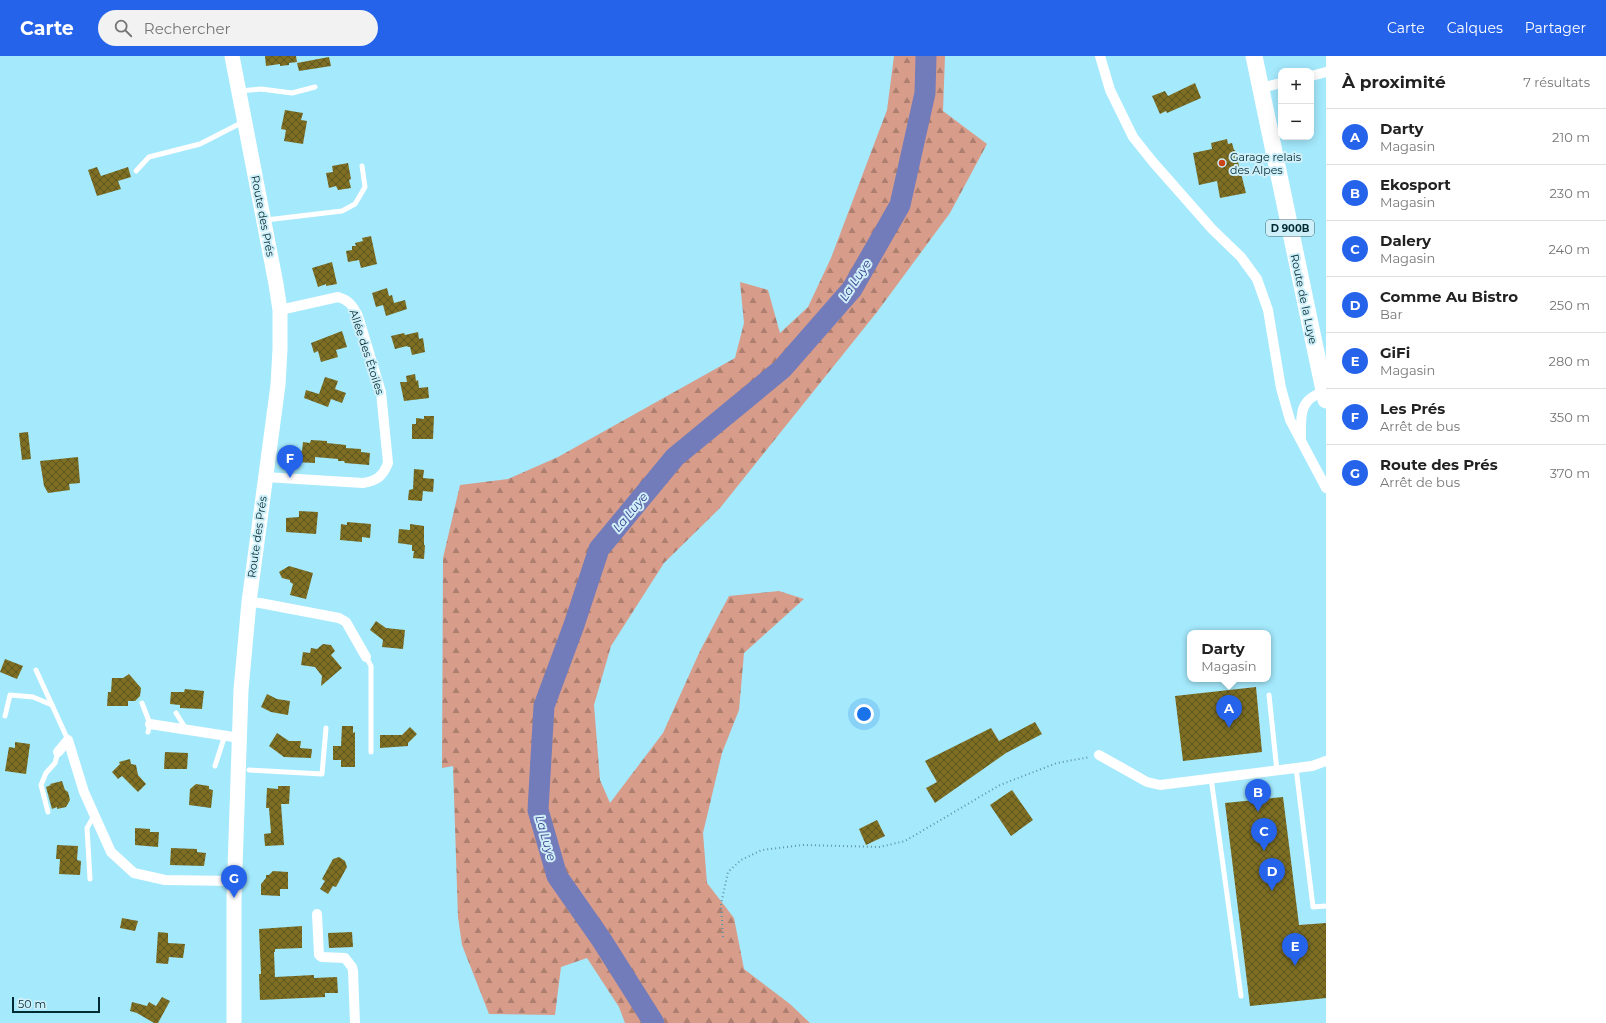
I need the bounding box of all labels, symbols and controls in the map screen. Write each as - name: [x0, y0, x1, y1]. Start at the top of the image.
- search box: [98, 10, 378, 46]
- text: Carte: [20, 17, 74, 40]
- icon: search: [112, 17, 134, 39]
- text: Rechercher: [144, 19, 231, 38]
- text: Carte: [1387, 19, 1425, 37]
- text: Calques: [1447, 19, 1503, 37]
- text: Partager: [1525, 19, 1586, 37]
- map controls: [1278, 68, 1314, 140]
- button: +: [1278, 68, 1314, 104]
- text: À proximité: [1342, 72, 1446, 92]
- text: 7 résultats: [1523, 74, 1590, 90]
- button: −: [1278, 104, 1314, 140]
- text: Darty: [1380, 119, 1423, 138]
- text: A: [1350, 129, 1360, 145]
- text: 210 m: [1552, 129, 1590, 145]
- text: Magasin: [1380, 138, 1435, 154]
- place label: Garage relais des Alpes: [1230, 150, 1302, 177]
- marker: Garage relais des Alpes: [1217, 158, 1227, 168]
- street label: Route des Prés: [248, 174, 278, 258]
- text: Ekosport: [1380, 175, 1451, 194]
- text: B: [1350, 185, 1360, 201]
- text: 230 m: [1549, 185, 1590, 201]
- text: Magasin: [1380, 194, 1435, 210]
- road number: D 900B: [1266, 220, 1314, 236]
- text: Dalery: [1380, 231, 1431, 250]
- text: C: [1350, 241, 1360, 257]
- text: 240 m: [1549, 241, 1590, 257]
- text: Magasin: [1380, 250, 1435, 266]
- street label: Route de la Luye: [1288, 253, 1320, 346]
- water label: La Luye: [836, 256, 874, 304]
- text: Comme Au Bistro: [1380, 287, 1518, 306]
- text: D: [1350, 297, 1360, 313]
- text: 250 m: [1549, 297, 1590, 313]
- text: Bar: [1380, 306, 1403, 322]
- street label: Allée des Étoiles: [347, 308, 388, 397]
- text: GiFi: [1380, 343, 1410, 362]
- text: E: [1351, 353, 1359, 369]
- text: 280 m: [1549, 353, 1590, 369]
- text: Magasin: [1380, 362, 1435, 378]
- text: Les Prés: [1380, 399, 1445, 418]
- text: F: [1351, 409, 1359, 425]
- text: 350 m: [1550, 409, 1590, 425]
- text: Arrêt de bus: [1380, 418, 1460, 434]
- pin: F: [277, 445, 303, 478]
- text: Route des Prés: [1380, 455, 1498, 474]
- text: G: [1350, 465, 1360, 481]
- text: 370 m: [1550, 465, 1590, 481]
- text: Arrêt de bus: [1380, 474, 1460, 490]
- water label: La Luye: [609, 489, 651, 535]
- street label: Route des Prés: [244, 495, 270, 579]
- popup: [1187, 630, 1271, 682]
- text: Darty: [1201, 639, 1245, 658]
- text: Magasin: [1201, 658, 1257, 674]
- pin: A: [1216, 695, 1242, 728]
- your location: [854, 704, 874, 724]
- pin: B: [1245, 779, 1271, 812]
- water label: La Luye: [532, 813, 560, 863]
- pin: C: [1251, 818, 1277, 851]
- pin: D: [1259, 858, 1285, 891]
- pin: G: [221, 865, 247, 898]
- pin: E: [1282, 933, 1308, 966]
- scale bar: [12, 995, 100, 1014]
- text: 50 m: [18, 997, 46, 1011]

